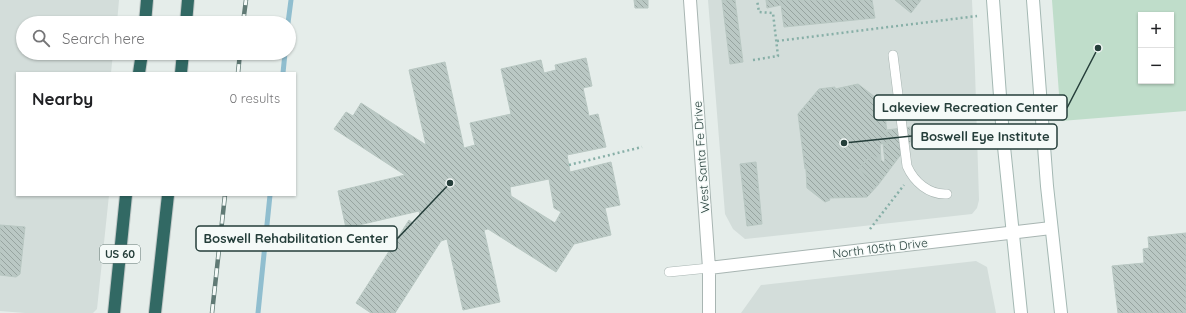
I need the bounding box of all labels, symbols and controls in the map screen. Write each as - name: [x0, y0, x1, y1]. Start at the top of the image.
- map controls: [1138, 12, 1174, 84]
- button: +: [1138, 12, 1174, 48]
- search box: [16, 16, 296, 60]
- icon: search: [30, 27, 52, 49]
- text: Search here: [62, 29, 145, 48]
- button: −: [1138, 48, 1174, 84]
- text: Nearby: [32, 88, 93, 109]
- text: 0 results: [229, 90, 280, 106]
- callout: Lakeview Recreation Center: [874, 95, 1067, 120]
- text: Lakeview Recreation Center: [882, 99, 1059, 115]
- street label: West Santa Fe Drive: [690, 100, 712, 214]
- callout: Boswell Eye Institute: [912, 124, 1057, 149]
- text: Boswell Eye Institute: [920, 128, 1050, 144]
- callout: Boswell Rehabilitation Center: [196, 226, 397, 251]
- text: Boswell Rehabilitation Center: [204, 230, 389, 246]
- street label: North 105th Drive: [831, 235, 929, 261]
- road number: US 60: [100, 245, 140, 263]

